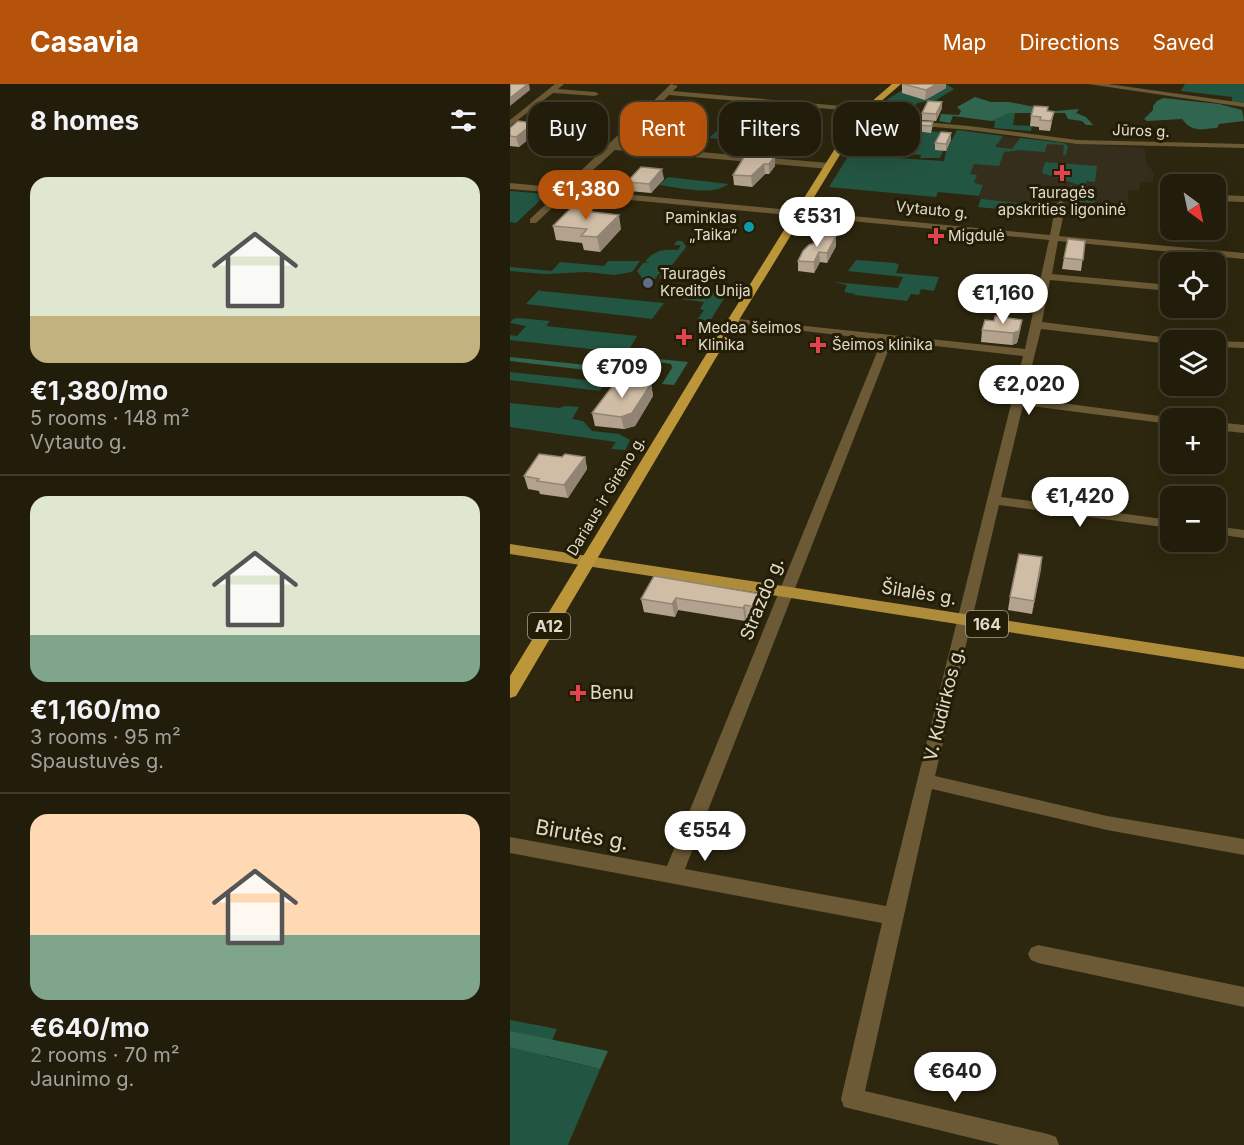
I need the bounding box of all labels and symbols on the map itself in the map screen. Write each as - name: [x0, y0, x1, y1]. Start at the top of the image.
- street label: Jūros g.: [1112, 120, 1170, 141]
- marker: Tauragės apskrities ligoninė: [1053, 164, 1071, 182]
- pin: €1,380: [537, 170, 635, 221]
- north arrow: [1160, 174, 1226, 240]
- place label: Tauragės apskrities ligoninė: [998, 183, 1126, 219]
- street label: Vytauto g.: [895, 196, 969, 223]
- pin: €531: [781, 197, 853, 248]
- place label: Paminklas „Taika“: [665, 208, 737, 244]
- marker: Paminklas „Taika“: [742, 220, 756, 234]
- place label: Migdulė: [948, 226, 1005, 245]
- marker: Migdulė: [929, 229, 943, 243]
- place label: Tauragės Kredito Unija: [660, 264, 751, 300]
- pin: €1,160: [954, 274, 1052, 325]
- marker: Tauragės Kredito Unija: [641, 276, 655, 290]
- place label: Medea šeimos Klinika: [698, 318, 801, 354]
- marker: Medea šeimos Klinika: [675, 328, 693, 346]
- place label: Šeimos klinika: [832, 335, 933, 354]
- marker: Šeimos klinika: [809, 336, 827, 354]
- pin: €709: [586, 348, 658, 399]
- pin: €2,020: [980, 365, 1078, 416]
- street label: Dariaus ir Girėno g.: [562, 432, 649, 559]
- pin: €1,420: [1031, 477, 1129, 528]
- street label: Strazdo g.: [735, 554, 788, 643]
- street label: Šilalės g.: [880, 575, 958, 609]
- road number: 164: [966, 611, 1008, 637]
- road number: A12: [528, 613, 570, 639]
- street label: V. Kudirkos g.: [919, 645, 968, 763]
- place label: Benu: [590, 682, 634, 703]
- marker: Benu: [571, 686, 585, 700]
- pin: €554: [669, 811, 741, 862]
- street label: Birutės g.: [534, 814, 631, 855]
- pin: €640: [919, 1052, 991, 1103]

